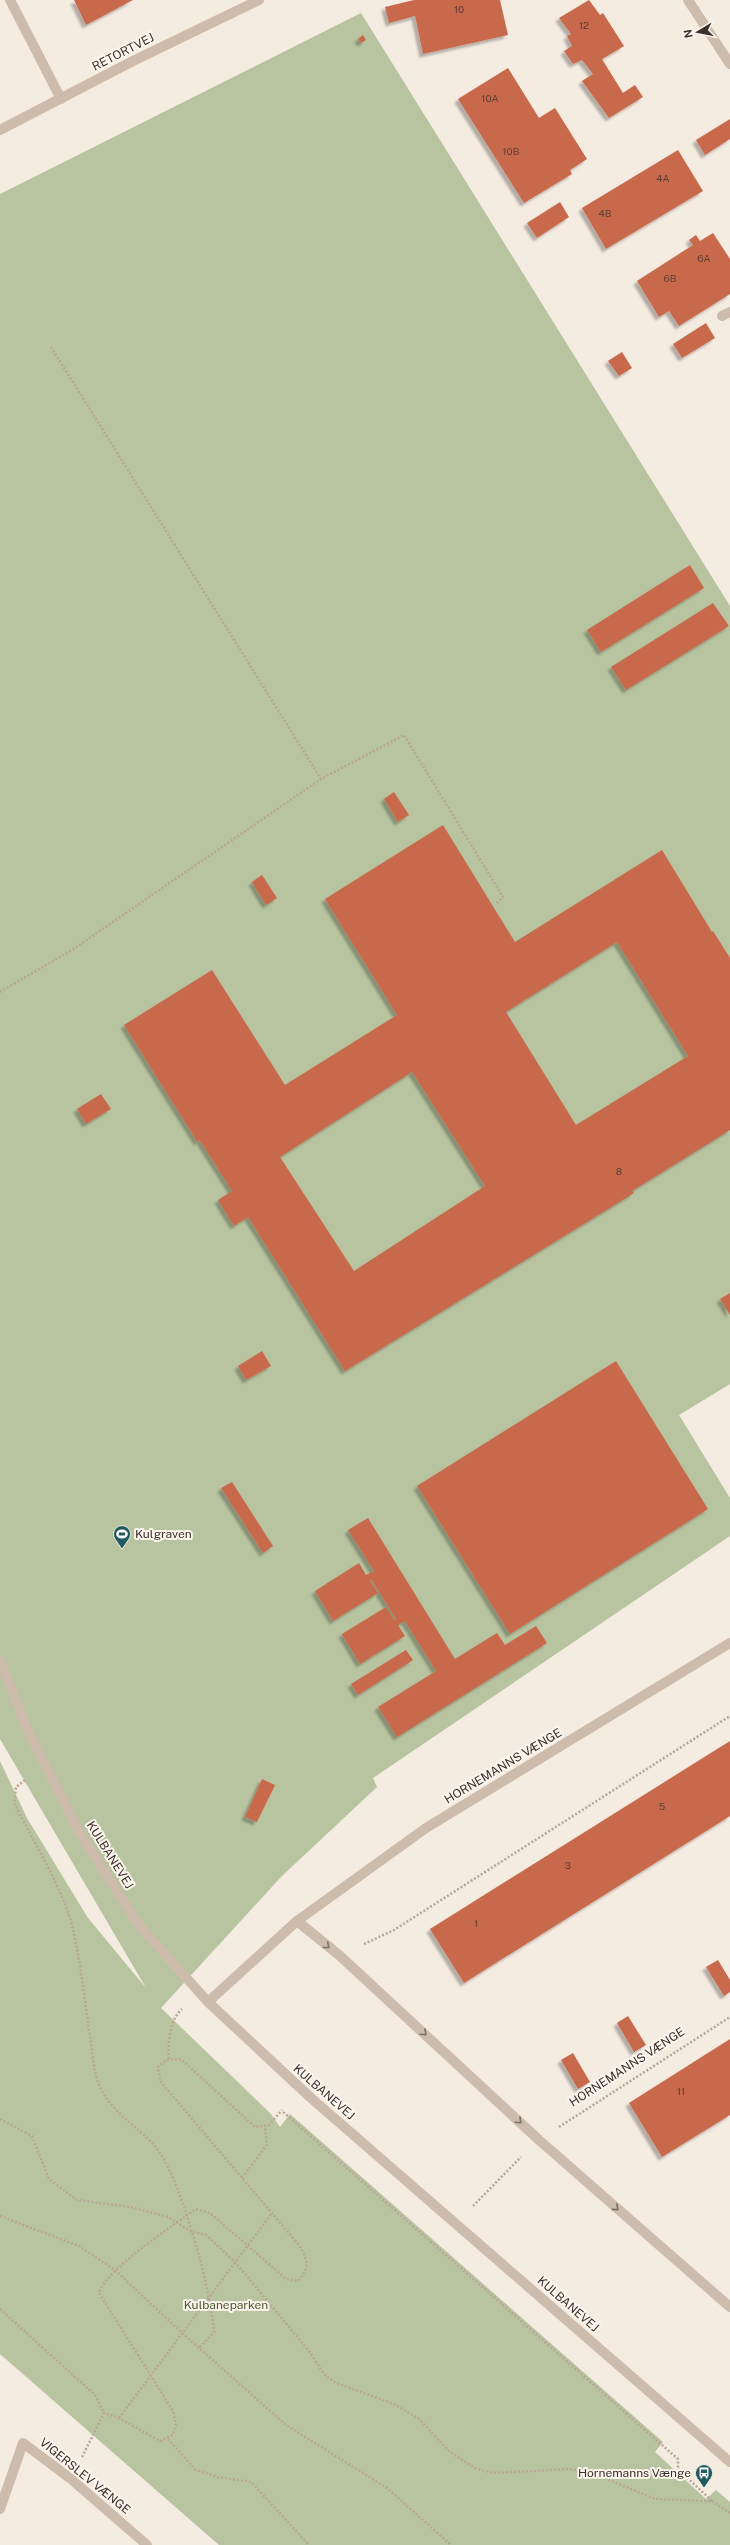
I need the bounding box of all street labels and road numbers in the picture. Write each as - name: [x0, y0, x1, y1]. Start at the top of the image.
- street label: RETORTVEJ: [90, 30, 156, 74]
- street label: HORNEMANNS VÆNGE: [442, 1725, 564, 1807]
- street label: KULBANEVEJ: [84, 1819, 136, 1891]
- street label: HORNEMANNS VÆNGE: [567, 2025, 687, 2109]
- street label: KULBANEVEJ: [290, 2062, 358, 2122]
- street label: KULBANEVEJ: [534, 2274, 602, 2334]
- street label: VIGERSLEV VÆNGE: [37, 2435, 133, 2517]

